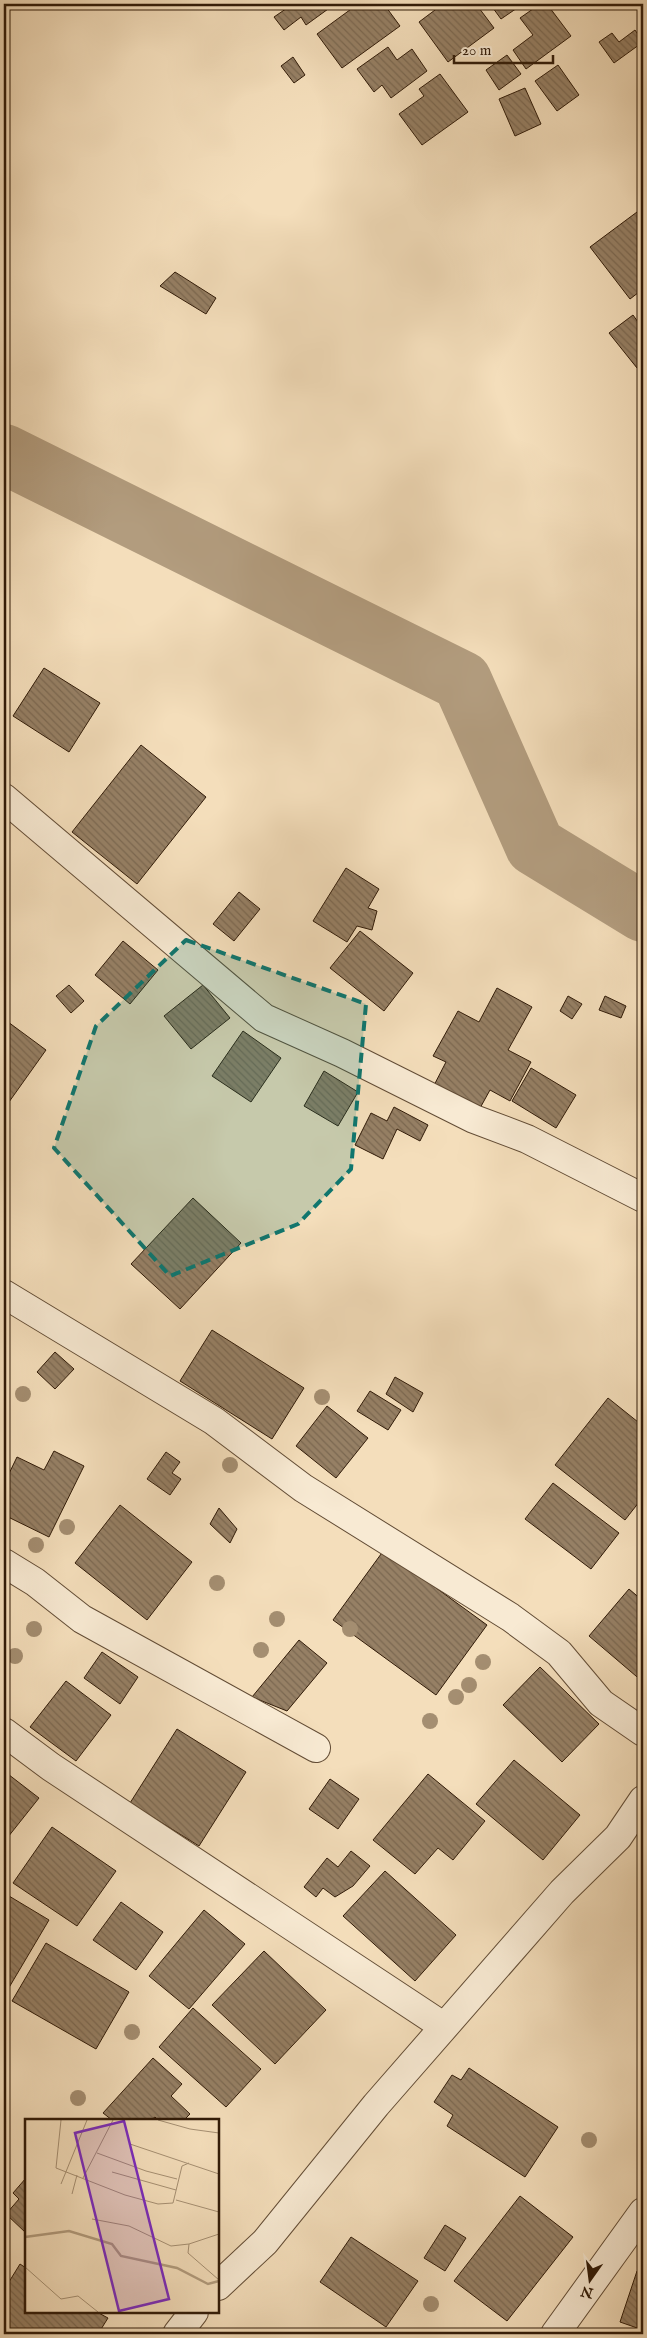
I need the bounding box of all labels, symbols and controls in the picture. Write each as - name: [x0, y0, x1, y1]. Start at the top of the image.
- scale bar: [454, 32, 553, 64]
- text: 20 m: [462, 41, 492, 60]
- inset map: [25, 2119, 219, 2313]
- north arrow: [564, 2256, 614, 2306]
- text: N: [579, 2281, 596, 2302]

